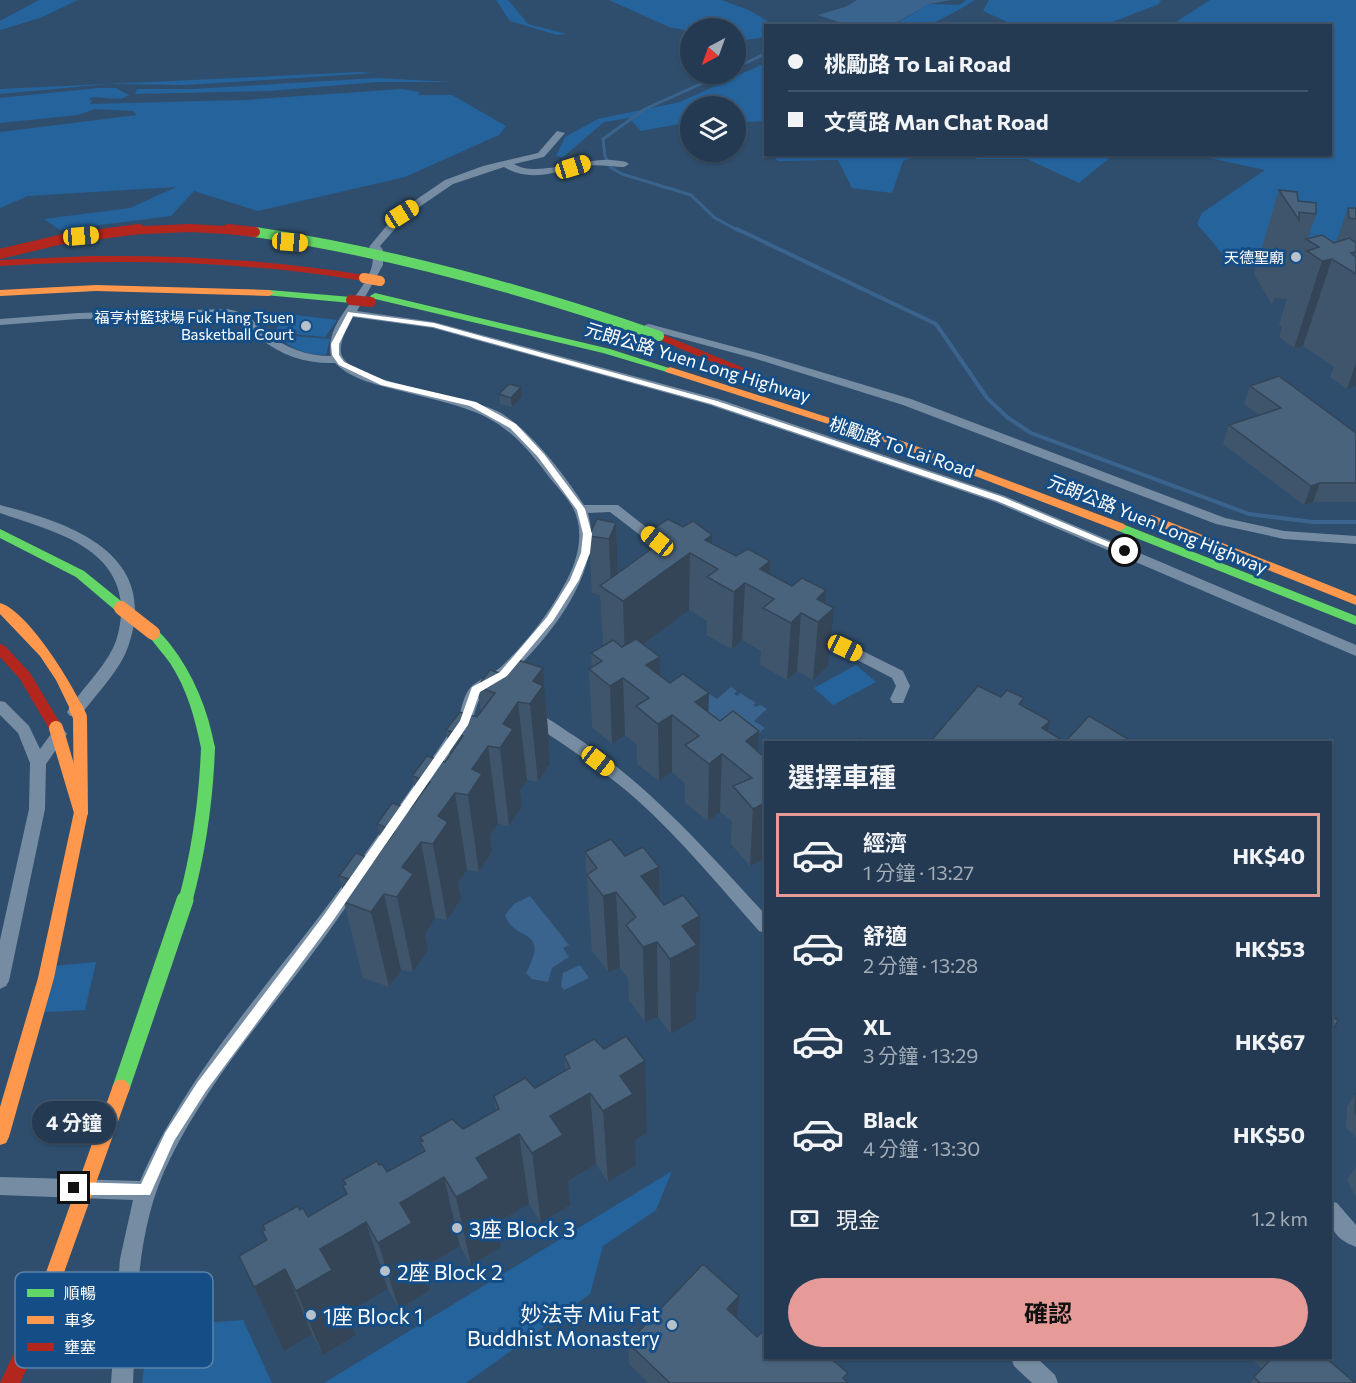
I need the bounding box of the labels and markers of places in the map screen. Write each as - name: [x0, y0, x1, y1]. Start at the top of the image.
- place label: 天德聖廟: [1224, 248, 1284, 266]
- marker: 天德聖廟: [1289, 250, 1303, 264]
- place label: 福亨村籃球場 Fuk Hang Tsuen Basketball Court: [94, 308, 294, 343]
- marker: 福亨村籃球場 Fuk Hang Tsuen Basketball Court: [299, 319, 313, 333]
- place label: 3座 Block 3: [469, 1216, 575, 1241]
- marker: 3座 Block 3: [450, 1221, 464, 1235]
- place label: 2座 Block 2: [397, 1259, 503, 1284]
- marker: 2座 Block 2: [378, 1264, 392, 1278]
- place label: 妙法寺 Miu Fat Buddhist Monastery: [467, 1301, 660, 1350]
- place label: 1座 Block 1: [323, 1303, 423, 1328]
- marker: 1座 Block 1: [304, 1308, 318, 1322]
- marker: 妙法寺 Miu Fat Buddhist Monastery: [665, 1318, 679, 1332]

